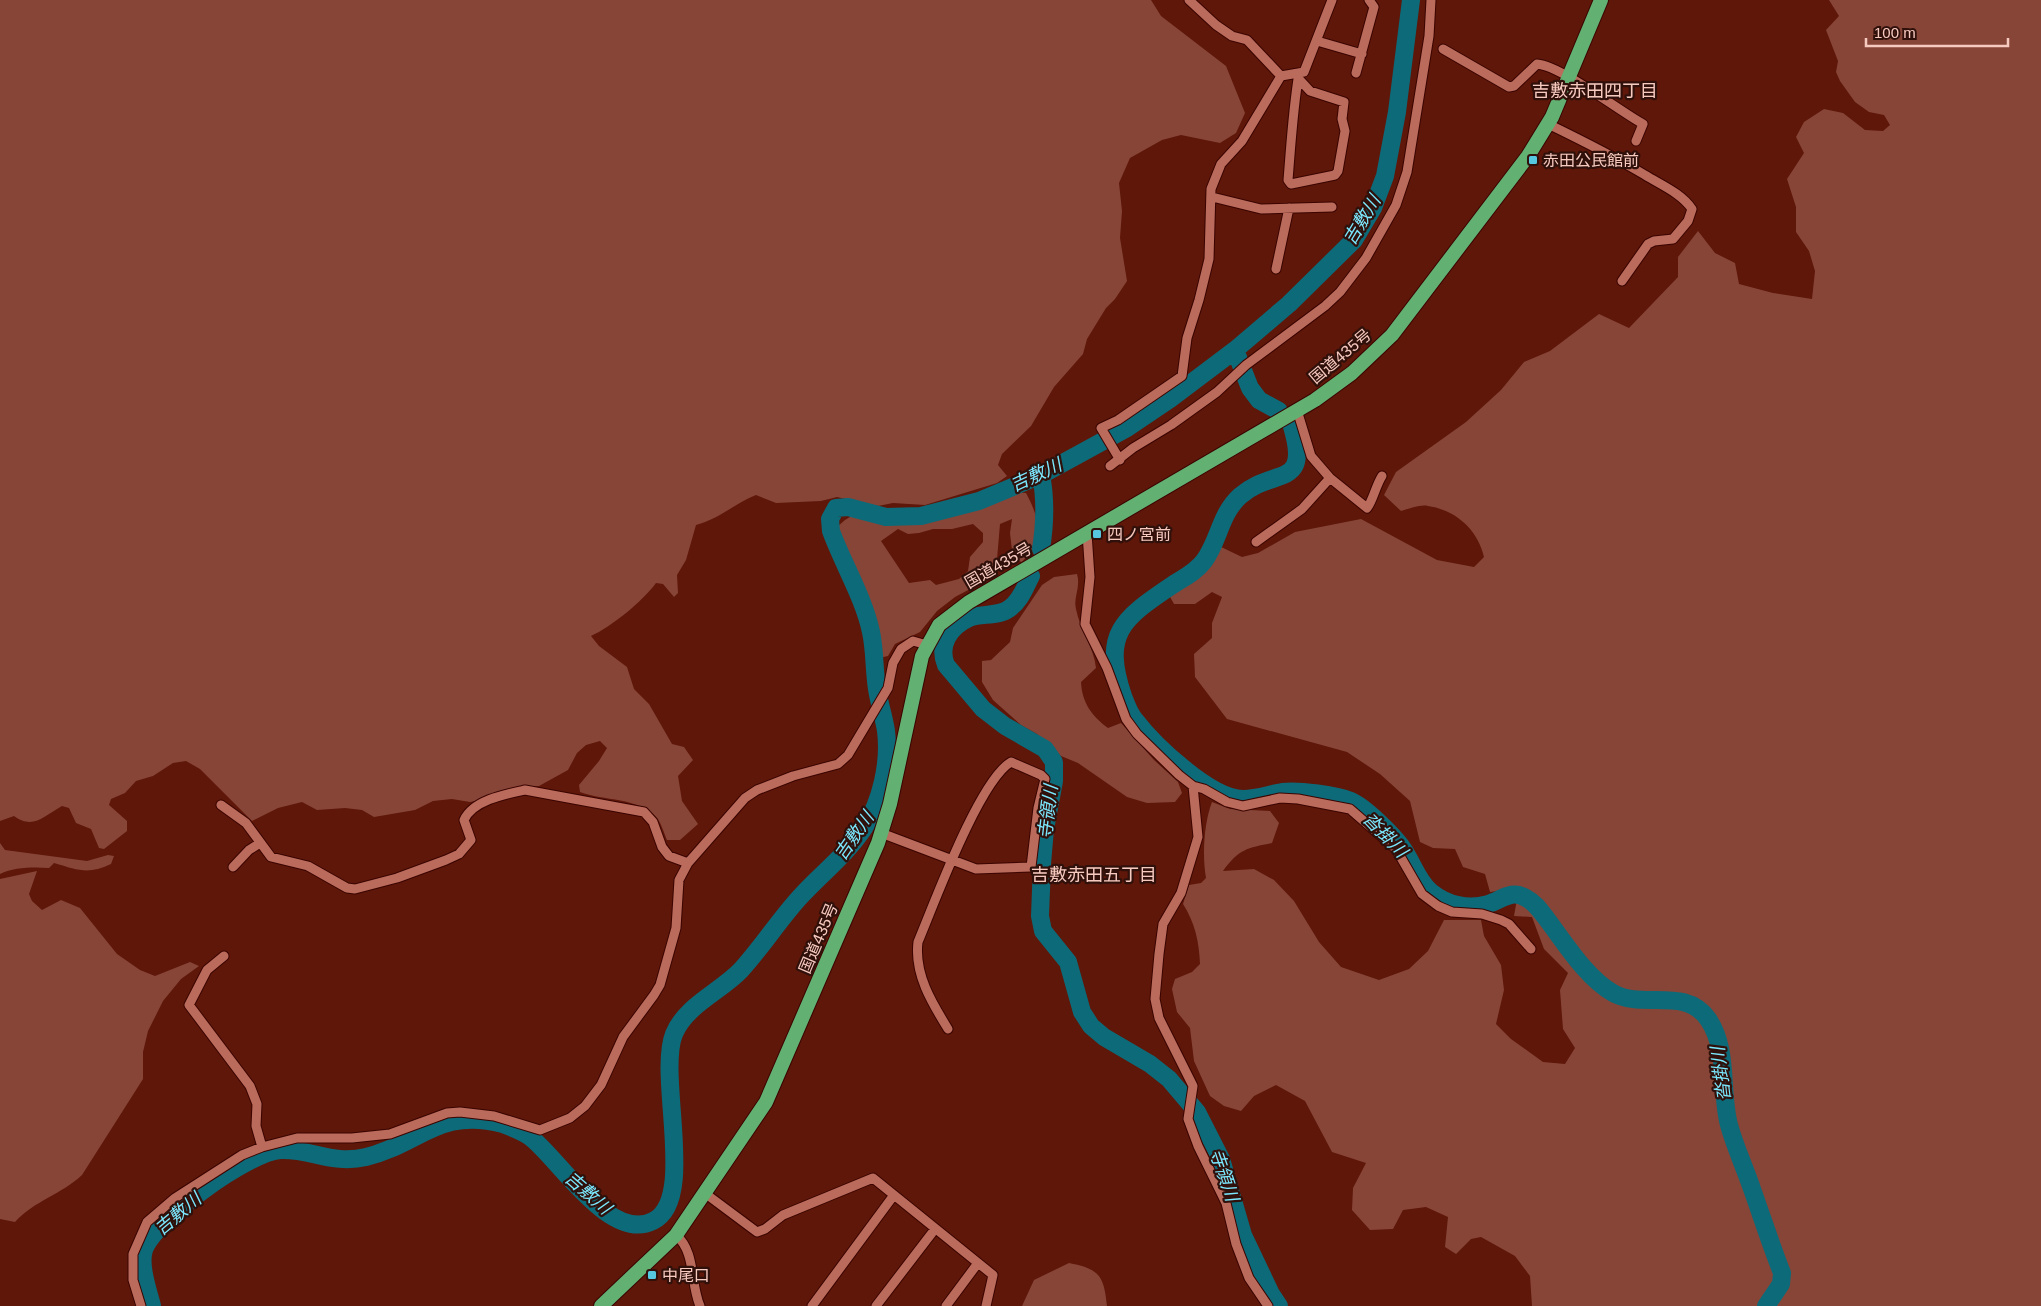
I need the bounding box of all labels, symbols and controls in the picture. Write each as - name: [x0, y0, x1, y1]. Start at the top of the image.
- scale bar: [1866, 15, 2008, 47]
- text: 100 m: [1874, 24, 1916, 41]
- district label: 吉敷赤田四丁目: [1532, 81, 1658, 101]
- place label: 赤田公民館前: [1543, 152, 1639, 169]
- marker: 赤田公民館前: [1527, 154, 1539, 166]
- water label: 吉敷川: [1340, 190, 1386, 248]
- street label: 国道435号: [1306, 326, 1374, 387]
- water label: 吉敷川: [1007, 454, 1067, 495]
- place label: 四ノ宮前: [1107, 526, 1171, 543]
- marker: 四ノ宮前: [1091, 528, 1103, 540]
- street label: 国道435号: [962, 539, 1035, 591]
- water label: 寺領川: [1035, 782, 1061, 840]
- water label: 吉敷川: [830, 807, 879, 864]
- water label: 沓掛川: [1359, 809, 1412, 863]
- district label: 吉敷赤田五丁目: [1031, 865, 1157, 885]
- street label: 国道435号: [796, 900, 841, 976]
- water label: 沓掛川: [1708, 1044, 1734, 1102]
- water label: 寺領川: [1206, 1146, 1243, 1206]
- water label: 吉敷川: [561, 1168, 616, 1220]
- water label: 吉敷川: [151, 1188, 207, 1239]
- place label: 中尾口: [662, 1267, 710, 1284]
- marker: 中尾口: [646, 1269, 658, 1281]

